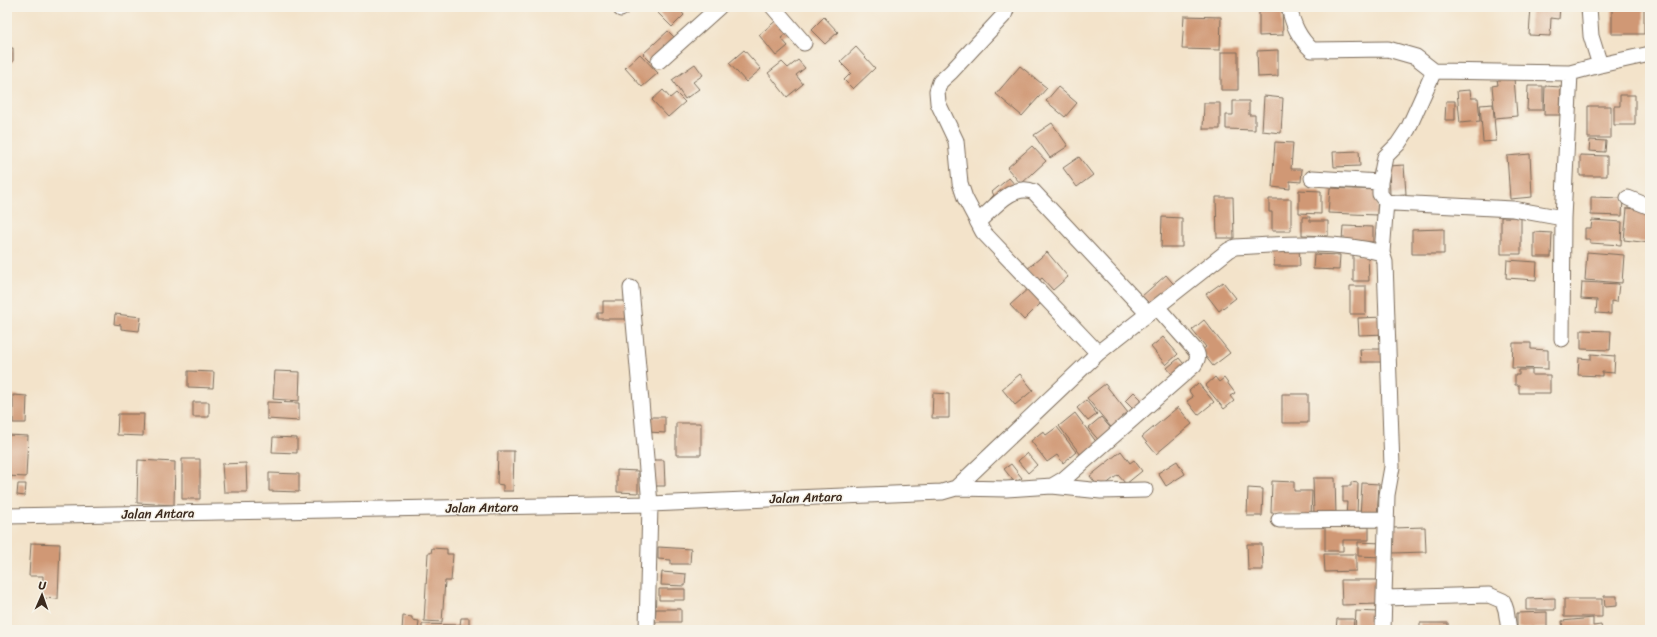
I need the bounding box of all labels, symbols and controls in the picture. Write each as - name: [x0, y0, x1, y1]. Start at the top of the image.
- street label: Jalan Antara: [768, 485, 843, 510]
- street label: Jalan Antara: [444, 495, 519, 520]
- street label: Jalan Antara: [120, 501, 195, 526]
- north arrow: [22, 575, 62, 615]
- text: U: [38, 576, 47, 595]

